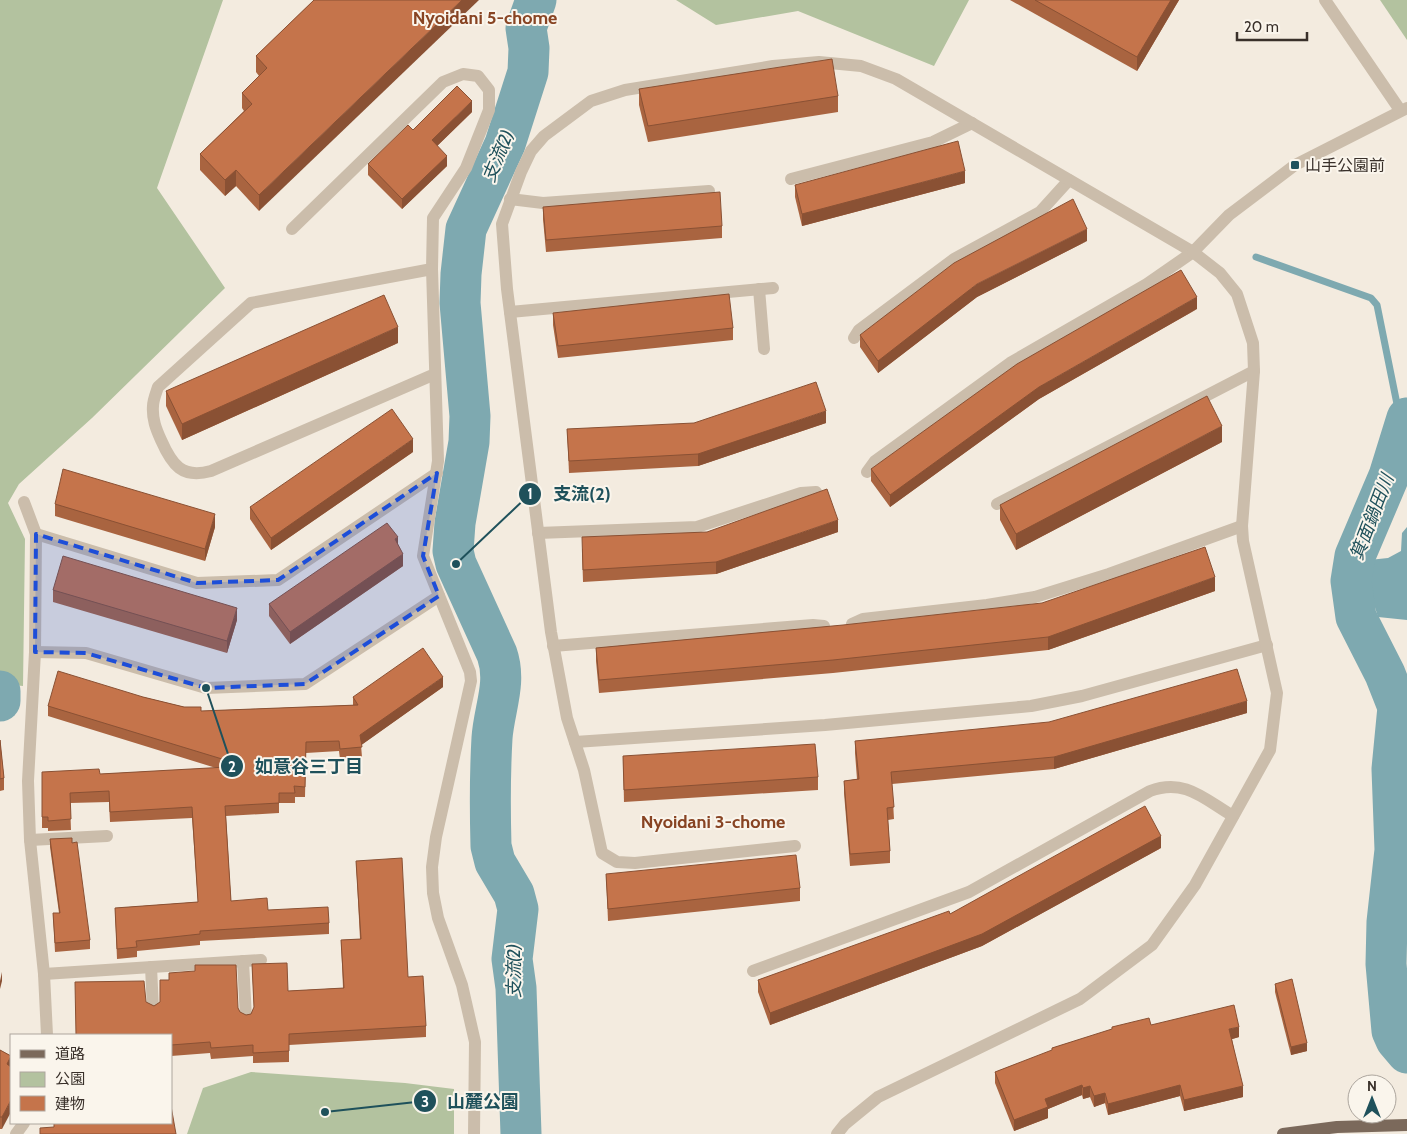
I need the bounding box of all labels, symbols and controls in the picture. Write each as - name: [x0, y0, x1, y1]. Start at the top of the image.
- district label: Nyoidani 5-chome: [413, 7, 557, 29]
- scale bar: [1237, 10, 1307, 42]
- text: 20 m: [1244, 18, 1279, 36]
- water label: 支流(2): [478, 127, 518, 185]
- place label: 山手公園前: [1305, 156, 1385, 175]
- marker: 山手公園前: [1289, 159, 1301, 171]
- water label: 箕面鍋田川: [1346, 469, 1399, 563]
- callout: 支流(2): [518, 477, 620, 510]
- text: 支流(2): [553, 483, 611, 505]
- text: 1: [527, 485, 533, 503]
- callout: 如意谷三丁目: [220, 750, 373, 783]
- text: 如意谷三丁目: [255, 756, 363, 778]
- text: 2: [228, 758, 236, 776]
- district label: Nyoidani 3-chome: [641, 811, 785, 833]
- water label: 支流(2): [503, 944, 525, 998]
- legend: [10, 1034, 172, 1124]
- text: 道路: [55, 1045, 85, 1063]
- text: 公園: [55, 1070, 85, 1088]
- north arrow: [1347, 1074, 1397, 1124]
- text: N: [1367, 1077, 1377, 1095]
- callout: 山麓公園: [412, 1085, 529, 1118]
- text: 山麓公園: [447, 1091, 519, 1113]
- text: 3: [421, 1093, 429, 1111]
- text: 建物: [55, 1095, 85, 1113]

